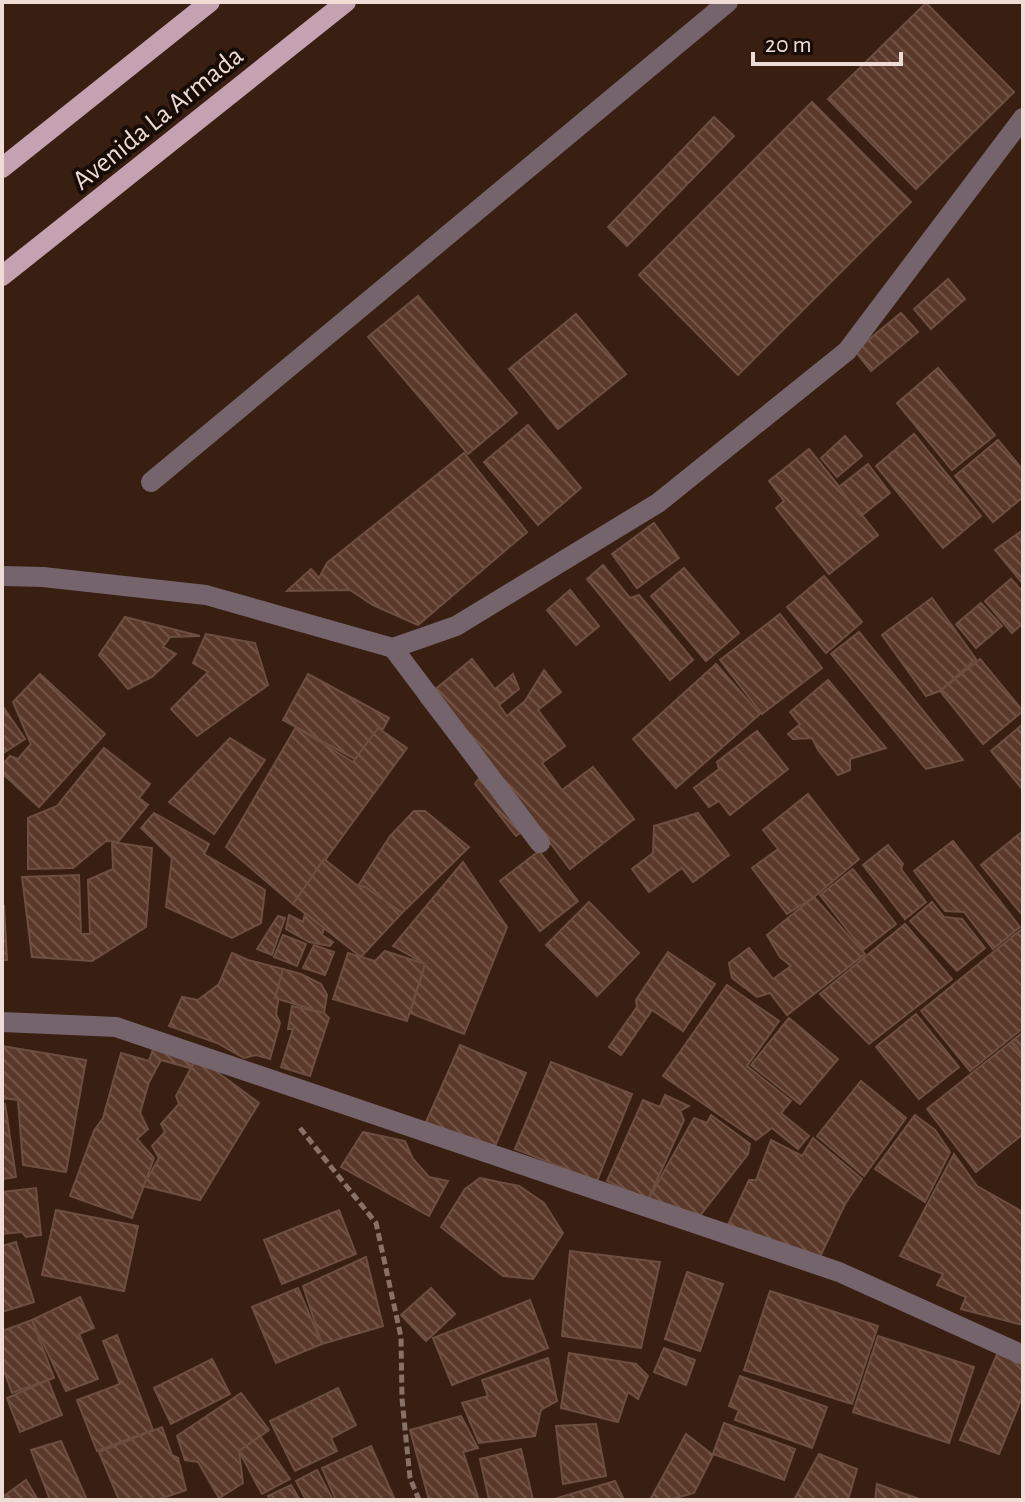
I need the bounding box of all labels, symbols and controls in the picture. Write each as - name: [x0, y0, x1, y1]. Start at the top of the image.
- scale bar: [753, 16, 901, 66]
- text: 20 m: [765, 33, 812, 57]
- street label: Avenida La Armada: [68, 41, 249, 196]

